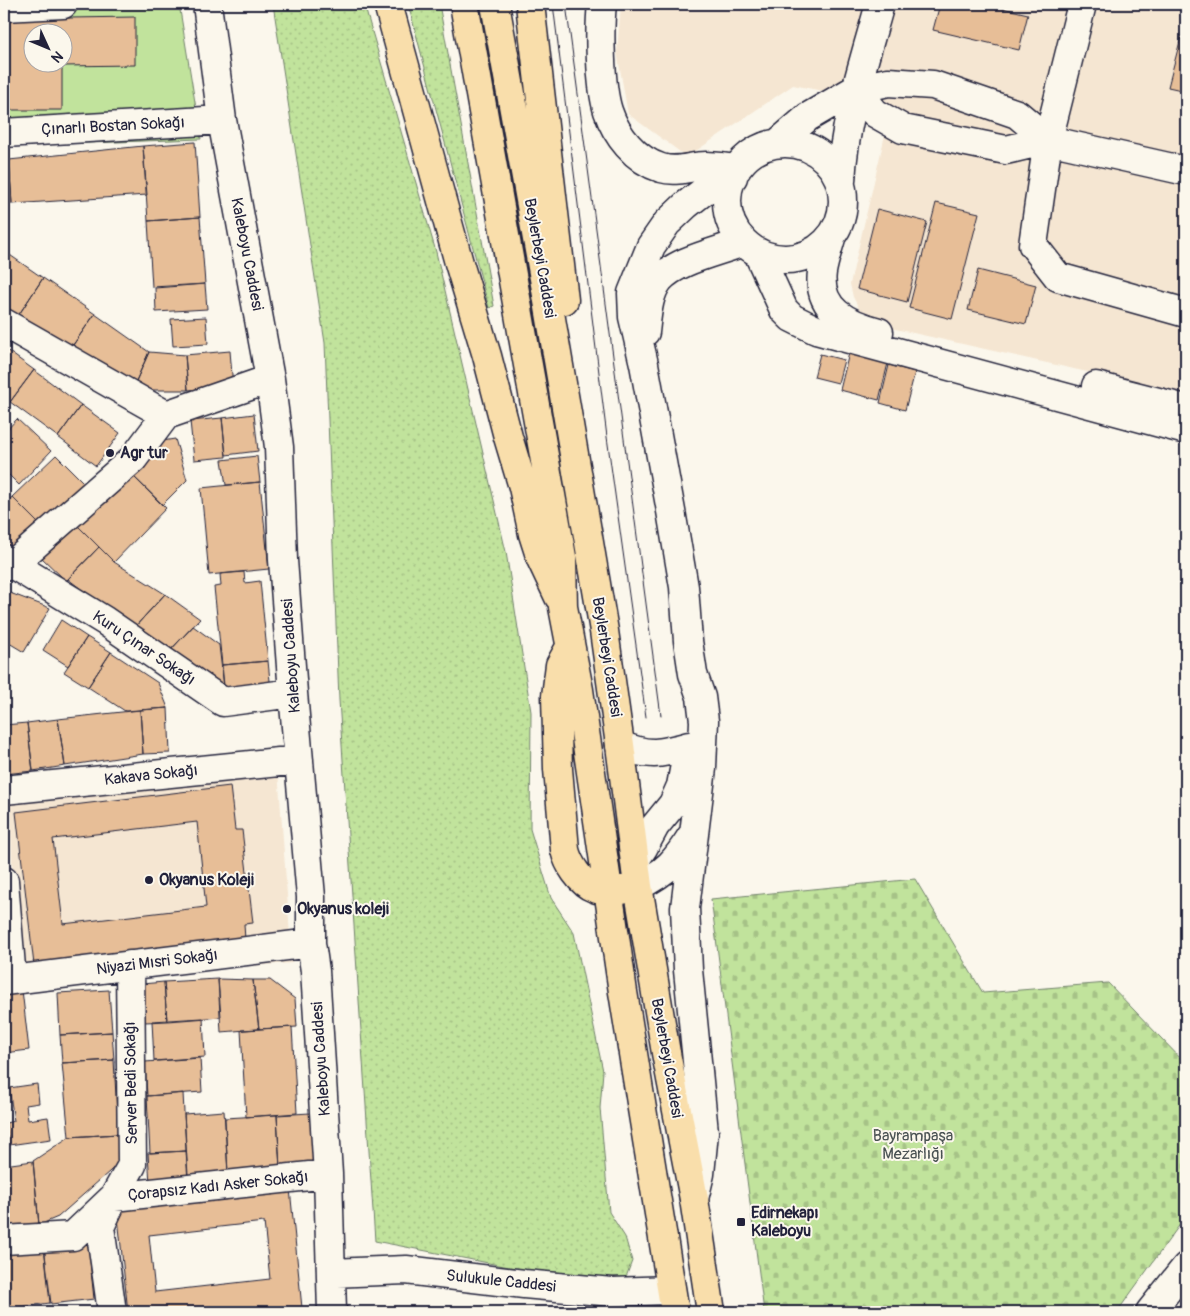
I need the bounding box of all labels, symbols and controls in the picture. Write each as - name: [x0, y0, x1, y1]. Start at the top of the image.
- north arrow: [22, 22, 72, 72]
- text: N: [48, 47, 66, 66]
- street label: Çınarlı Bostan Sokağı: [41, 112, 185, 140]
- street label: Kaleboyu Caddesi: [226, 196, 268, 312]
- street label: Beylerbeyi Caddesi: [520, 197, 560, 320]
- place label: Agr tur: [120, 443, 168, 463]
- marker: Agr tur: [104, 447, 116, 459]
- street label: Beylerbeyi Caddesi: [588, 596, 626, 719]
- street label: Kaleboyu Caddesi: [277, 598, 305, 714]
- street label: Kuru Çınar Sokağı: [89, 606, 199, 690]
- street label: Kakava Sokağı: [103, 760, 199, 790]
- place label: Okyanus Koleji: [159, 870, 254, 890]
- marker: Okyanus Koleji: [143, 874, 155, 886]
- place label: Okyanus koleji: [297, 899, 389, 919]
- marker: Okyanus koleji: [281, 903, 293, 915]
- street label: Niyazi Mısri Sokağı: [95, 945, 219, 979]
- street label: Beylerbeyi Caddesi: [647, 997, 687, 1120]
- street label: Kaleboyu Caddesi: [307, 1001, 335, 1117]
- street label: Server Bedi Sokağı: [120, 1021, 142, 1145]
- park label: Bayrampaşa Mezarlığı: [873, 1126, 953, 1164]
- street label: Çorapsız Kadı Asker Sokağı: [127, 1167, 309, 1205]
- place label: Edirnekapı Kaleboyu: [751, 1203, 819, 1241]
- marker: Edirnekapı Kaleboyu: [735, 1216, 747, 1228]
- street label: Sulukule Caddesi: [445, 1265, 557, 1297]

